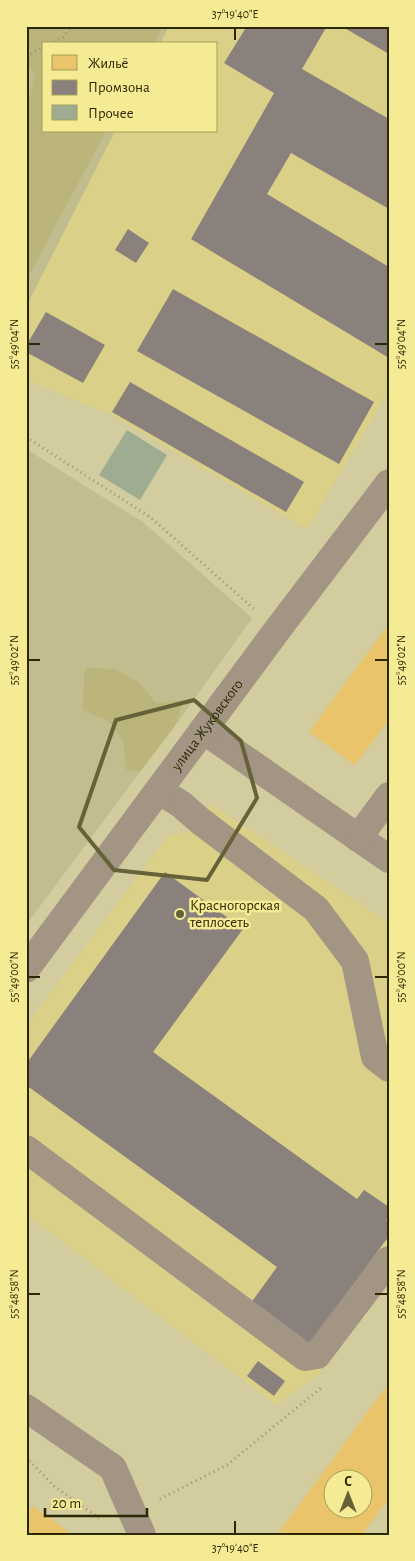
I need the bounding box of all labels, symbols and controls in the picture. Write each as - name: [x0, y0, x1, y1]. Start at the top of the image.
- text: 37°19'40"E: [212, 8, 258, 20]
- legend: [42, 42, 218, 132]
- text: Жильё: [88, 56, 128, 71]
- text: Промзона: [88, 80, 150, 95]
- text: Прочее: [88, 106, 134, 121]
- text: 55°49'04"N: [8, 319, 20, 369]
- text: 55°49'04"N: [395, 319, 407, 369]
- text: 55°49'02"N: [8, 635, 20, 685]
- text: 55°49'02"N: [395, 635, 407, 685]
- street label: улица Жуковского: [168, 677, 246, 774]
- place label: Красногорская теплосеть: [189, 898, 280, 930]
- marker: Красногорская теплосеть: [174, 908, 186, 920]
- text: 55°49'00"N: [8, 951, 20, 1003]
- text: 55°49'00"N: [395, 951, 407, 1003]
- text: 55°48'58"N: [8, 1269, 20, 1319]
- text: 55°48'58"N: [395, 1269, 407, 1319]
- north arrow: [322, 1468, 372, 1518]
- text: С: [344, 1475, 352, 1489]
- scale bar: [45, 1486, 148, 1518]
- text: 20 m: [52, 1496, 81, 1511]
- text: 37°19'40"E: [212, 1542, 258, 1554]

